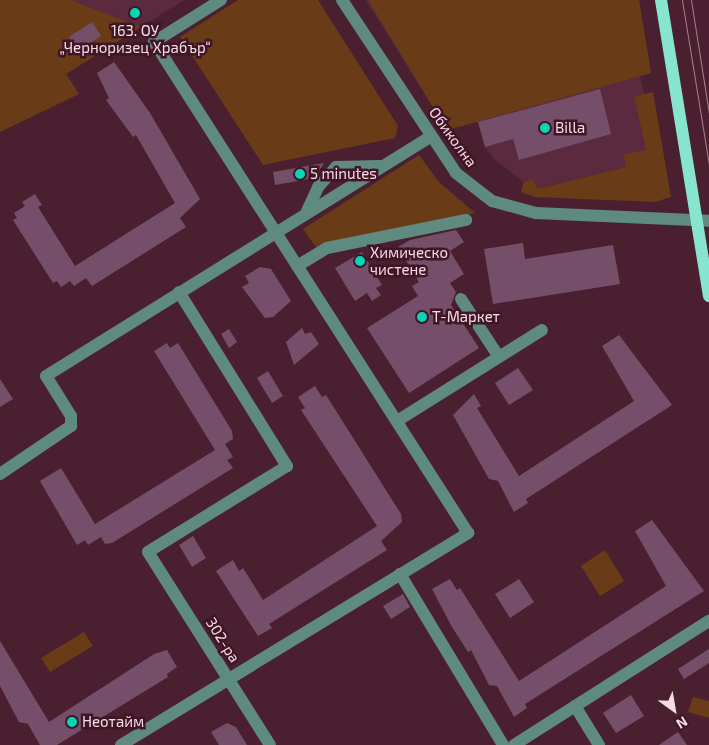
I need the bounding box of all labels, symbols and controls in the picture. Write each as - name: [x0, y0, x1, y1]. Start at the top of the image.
- marker: 163. ОУ „Черноризец Храбър“: [129, 7, 141, 19]
- place label: 163. ОУ „Черноризец Храбър“: [59, 21, 211, 56]
- street label: Обиколна: [425, 104, 481, 170]
- place label: Billa: [555, 119, 585, 137]
- marker: Billa: [539, 122, 551, 134]
- place label: 5 minutes: [310, 165, 377, 183]
- marker: 5 minutes: [294, 168, 306, 180]
- place label: Химическо чистене: [370, 243, 448, 278]
- marker: Химическо чистене: [354, 255, 366, 267]
- place label: Т-Маркет: [432, 308, 500, 326]
- marker: Т-Маркет: [416, 311, 428, 323]
- street label: 302-ра: [202, 614, 244, 666]
- north arrow: [649, 685, 699, 735]
- place label: Неотайм: [82, 713, 144, 731]
- text: N: [673, 713, 691, 733]
- marker: Неотайм: [66, 716, 78, 728]

